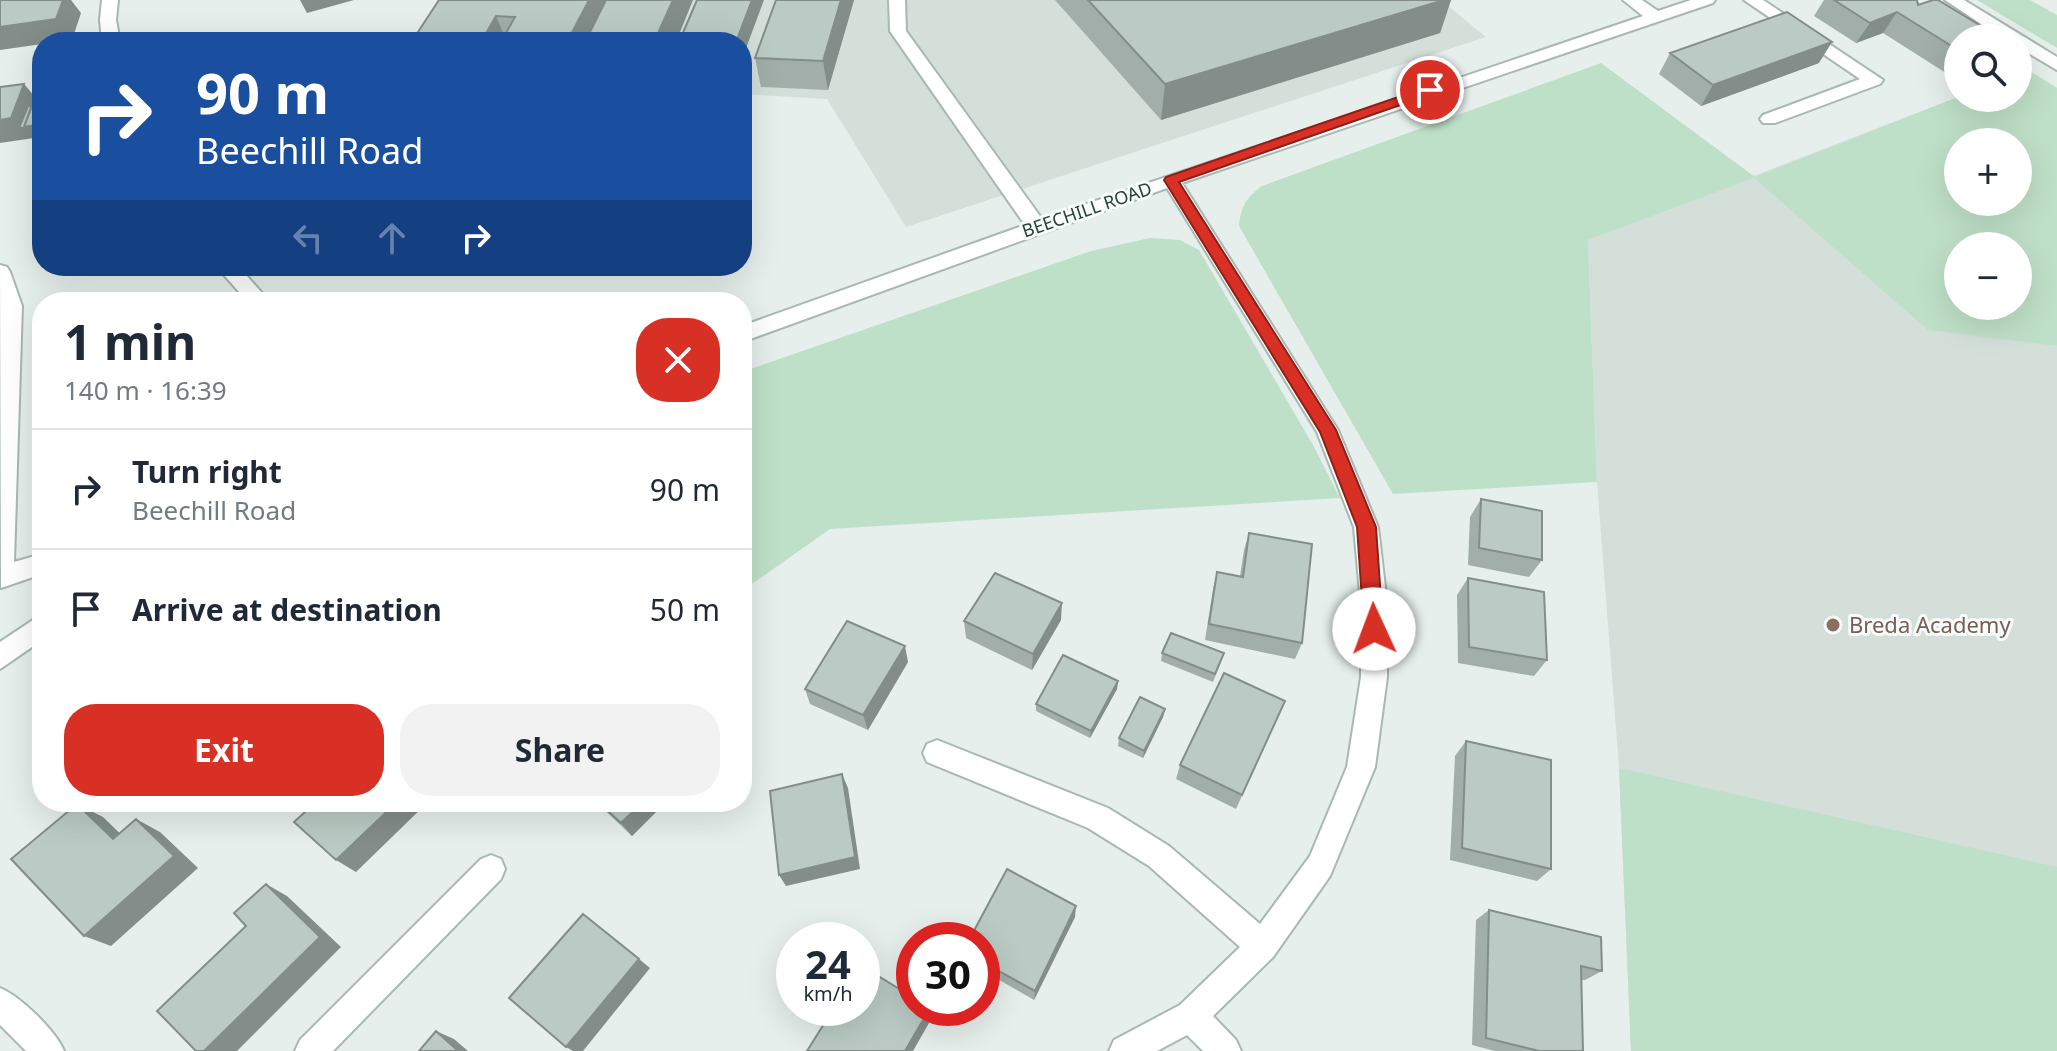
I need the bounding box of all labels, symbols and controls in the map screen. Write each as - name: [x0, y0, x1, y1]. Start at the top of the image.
- map controls: [1944, 24, 2032, 320]
- button: search: [1944, 24, 2032, 112]
- text: 90 m: [196, 54, 329, 130]
- pin: [1396, 56, 1464, 124]
- icon: right: [64, 64, 168, 168]
- icon: arrive: [1408, 68, 1452, 112]
- text: Beechill Road: [196, 126, 423, 175]
- button: +: [1944, 128, 2032, 216]
- street label: BEECHILL ROAD: [1019, 176, 1155, 242]
- icon: left: [286, 216, 330, 260]
- icon: ahead: [370, 216, 414, 260]
- icon: right: [454, 216, 498, 260]
- button: −: [1944, 232, 2032, 320]
- text: 1 min: [64, 309, 196, 374]
- button: close: [636, 318, 720, 402]
- text: 140 m · 16:39: [64, 372, 227, 408]
- text: Turn right: [132, 451, 282, 492]
- icon: right: [64, 467, 108, 511]
- text: 90 m: [650, 469, 720, 510]
- text: Beechill Road: [132, 492, 296, 528]
- icon: arrive: [64, 587, 108, 631]
- position arrow: [1332, 587, 1416, 671]
- text: Arrive at destination: [132, 589, 442, 630]
- text: 50 m: [650, 589, 720, 630]
- place label: Breda Academy: [1849, 609, 2011, 639]
- marker: Breda Academy: [1824, 616, 1842, 634]
- button: Exit: [64, 704, 384, 796]
- button: Share: [400, 704, 720, 796]
- speed limit sign: 30: [896, 922, 1000, 1026]
- text: 24: [805, 936, 851, 991]
- text: km/h: [803, 980, 853, 1007]

